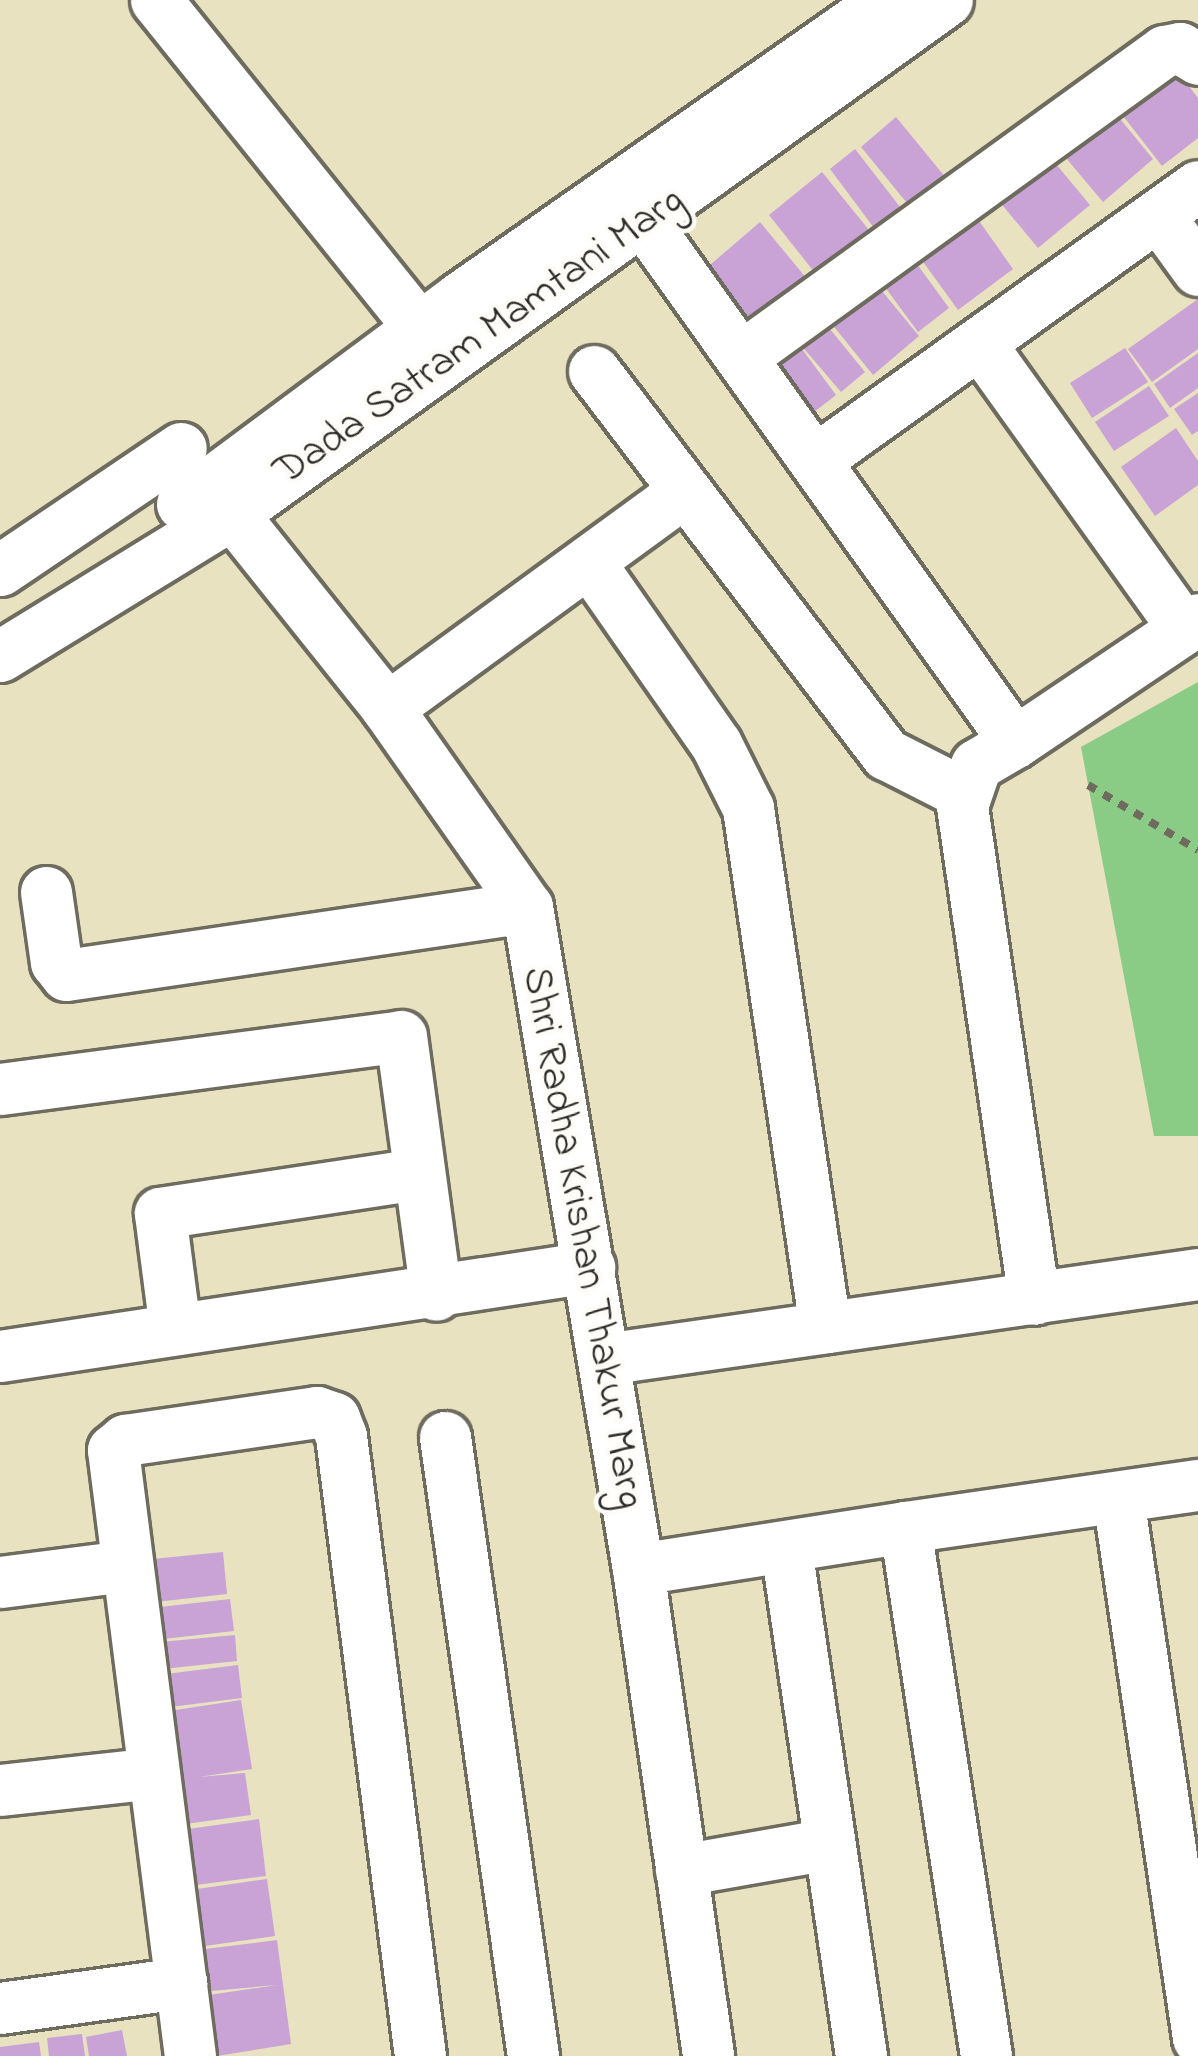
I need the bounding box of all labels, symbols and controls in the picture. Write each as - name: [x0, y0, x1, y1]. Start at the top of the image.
- street label: Dada Satram Mamtani Marg: [265, 176, 695, 498]
- street label: Shri Radha Krishan Thakur Marg: [509, 963, 655, 1513]

